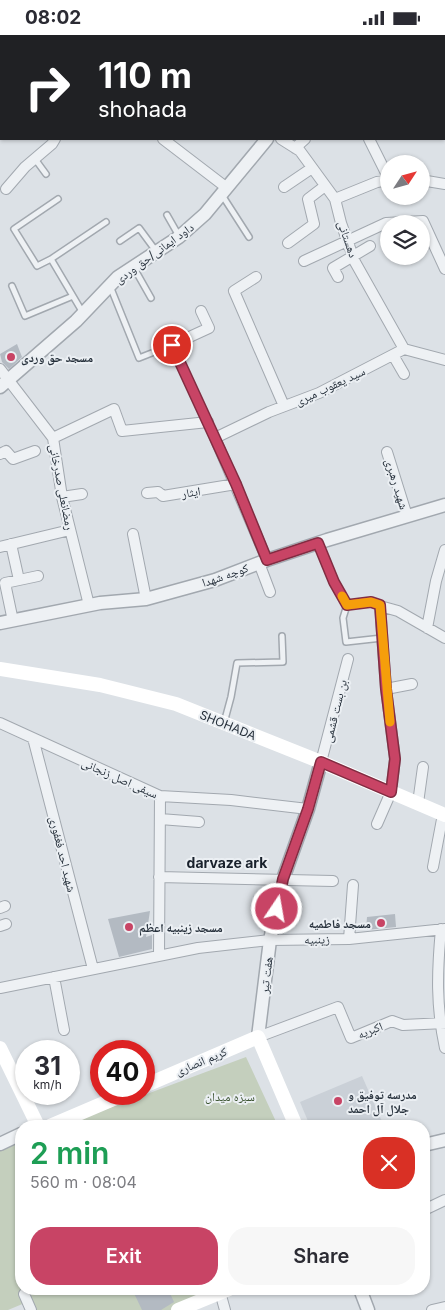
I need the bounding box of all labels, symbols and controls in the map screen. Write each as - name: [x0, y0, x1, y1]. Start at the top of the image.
- text: 08:02: [25, 6, 81, 29]
- text: 110 m: [98, 54, 192, 96]
- icon: right: [15, 55, 80, 120]
- text: shohada: [98, 96, 187, 122]
- north arrow: [380, 155, 430, 205]
- map controls: [380, 155, 430, 265]
- button: layers: [380, 215, 430, 265]
- street label: داود ایمانی/حق وردی: [112, 219, 197, 287]
- street label: دهستانی: [335, 219, 361, 259]
- pin: [151, 324, 193, 366]
- icon: arrive: [158, 331, 186, 359]
- place label: مسجد حق وردی: [21, 350, 93, 366]
- marker: مسجد حق وردی: [5, 351, 17, 363]
- street label: سید یعقوب میری: [293, 363, 368, 409]
- street label: رمضانعلی صدرخانی: [46, 443, 78, 532]
- street label: شهید رهبری: [382, 457, 412, 511]
- street label: ایثار: [179, 483, 202, 501]
- street label: کوچه شهدا: [200, 560, 250, 590]
- street label: بن بست قشمی: [320, 678, 350, 744]
- street label: SHOHADA: [198, 707, 258, 743]
- street label: سیفی اصل زنجانی: [80, 755, 160, 802]
- street label: شهید احد فغفوری: [46, 814, 80, 894]
- district label: darvaze ark: [187, 854, 268, 871]
- position arrow: [250, 882, 302, 934]
- place label: مسجد فاطمیه: [309, 916, 371, 931]
- marker: مسجد فاطمیه: [375, 917, 387, 929]
- place label: مسجد زینبیه اعظم: [139, 920, 223, 936]
- marker: مسجد زینبیه اعظم: [123, 921, 135, 933]
- street label: زینبیه: [304, 931, 330, 947]
- street label: هفت تیر: [256, 956, 276, 995]
- street label: اکبریه: [355, 1018, 385, 1042]
- speed limit sign: 40: [90, 1040, 155, 1105]
- street label: کریم انصاری: [173, 1043, 229, 1079]
- text: 31: [34, 1051, 61, 1081]
- text: km/h: [33, 1077, 62, 1092]
- place label: مدرسه توفیق و جلال آل احمد: [348, 1087, 417, 1117]
- park label: سبزه میدان: [205, 1089, 255, 1104]
- marker: مدرسه توفیق و جلال آل احمد: [332, 1095, 344, 1107]
- text: 2 min: [30, 1135, 109, 1171]
- button: close: [363, 1137, 415, 1189]
- text: 560 m · 08:04: [30, 1172, 137, 1192]
- button: Exit: [30, 1227, 218, 1285]
- button: Share: [228, 1227, 415, 1285]

